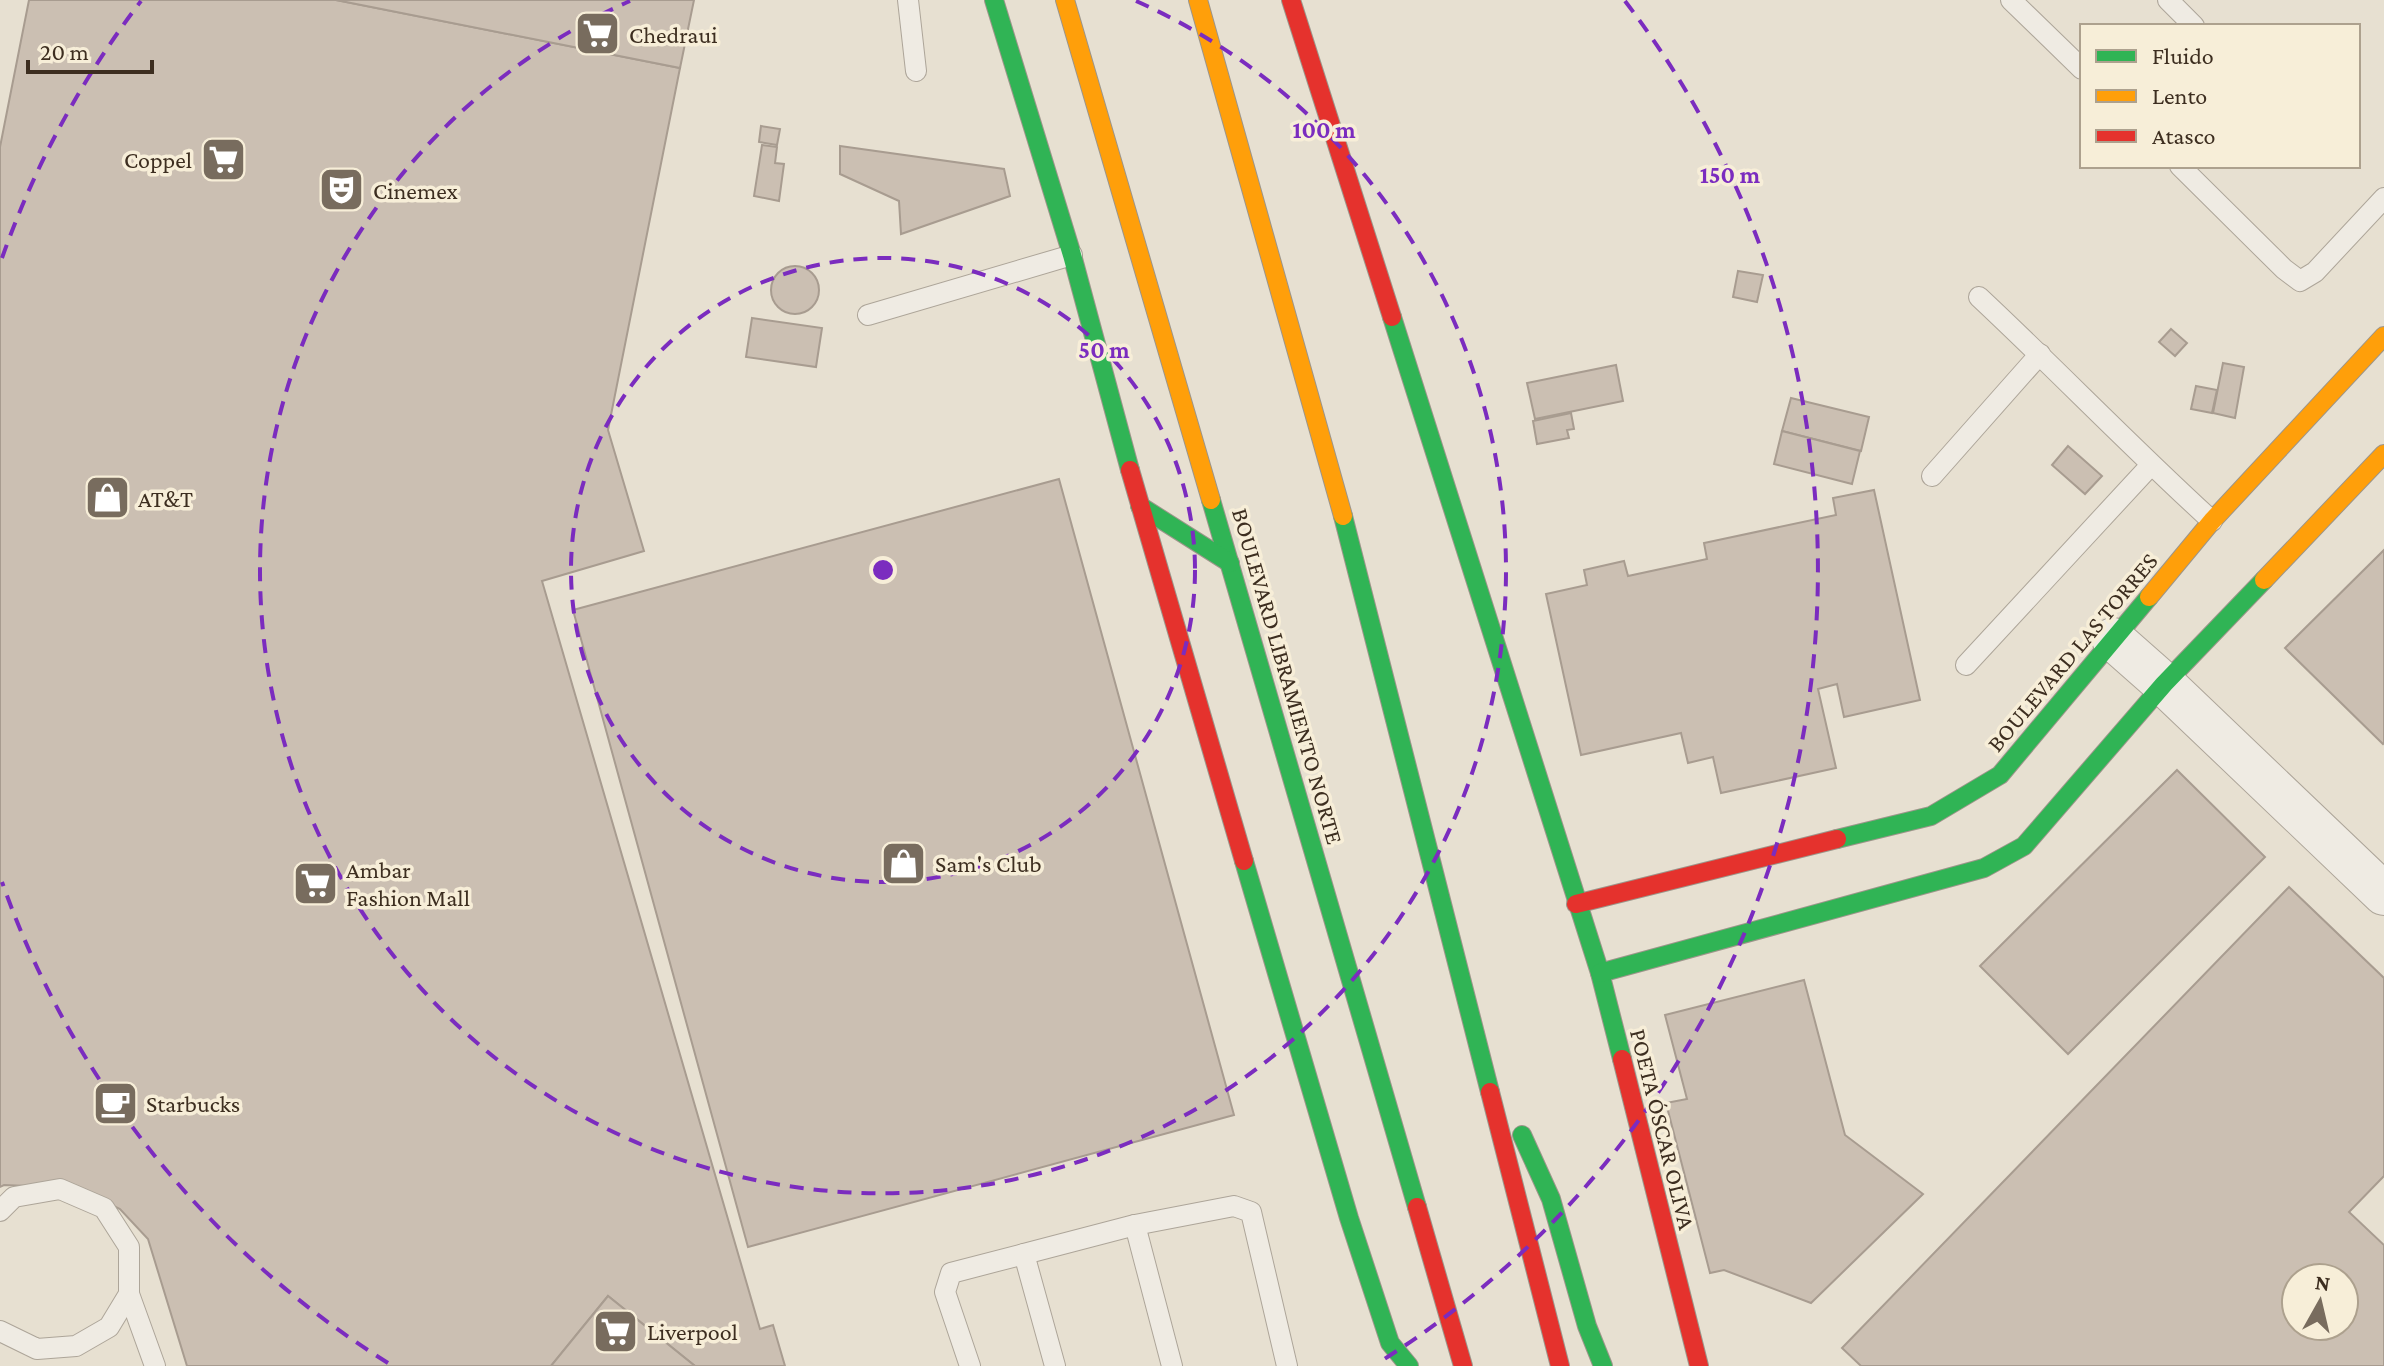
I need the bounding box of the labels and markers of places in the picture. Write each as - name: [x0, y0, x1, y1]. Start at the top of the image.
- supermarket icon: Chedraui: [574, 10, 622, 58]
- place label: Chedraui: [629, 21, 717, 48]
- supermarket icon: Coppel: [199, 135, 247, 183]
- place label: Coppel: [124, 146, 192, 173]
- theatre icon: Cinemex: [318, 166, 366, 214]
- place label: Cinemex: [373, 177, 458, 204]
- shop icon: AT&T: [83, 474, 131, 522]
- place label: AT&T: [138, 485, 193, 512]
- centre of rings: [869, 556, 897, 584]
- shop icon: Sam's Club: [880, 839, 928, 887]
- place label: Sam's Club: [935, 850, 1042, 877]
- place label: Ambar Fashion Mall: [346, 856, 470, 911]
- supermarket icon: Ambar Fashion Mall: [291, 859, 339, 907]
- cafe icon: Starbucks: [91, 1079, 139, 1127]
- place label: Starbucks: [146, 1090, 240, 1117]
- supermarket icon: Liverpool: [592, 1307, 640, 1355]
- place label: Liverpool: [647, 1318, 738, 1345]

